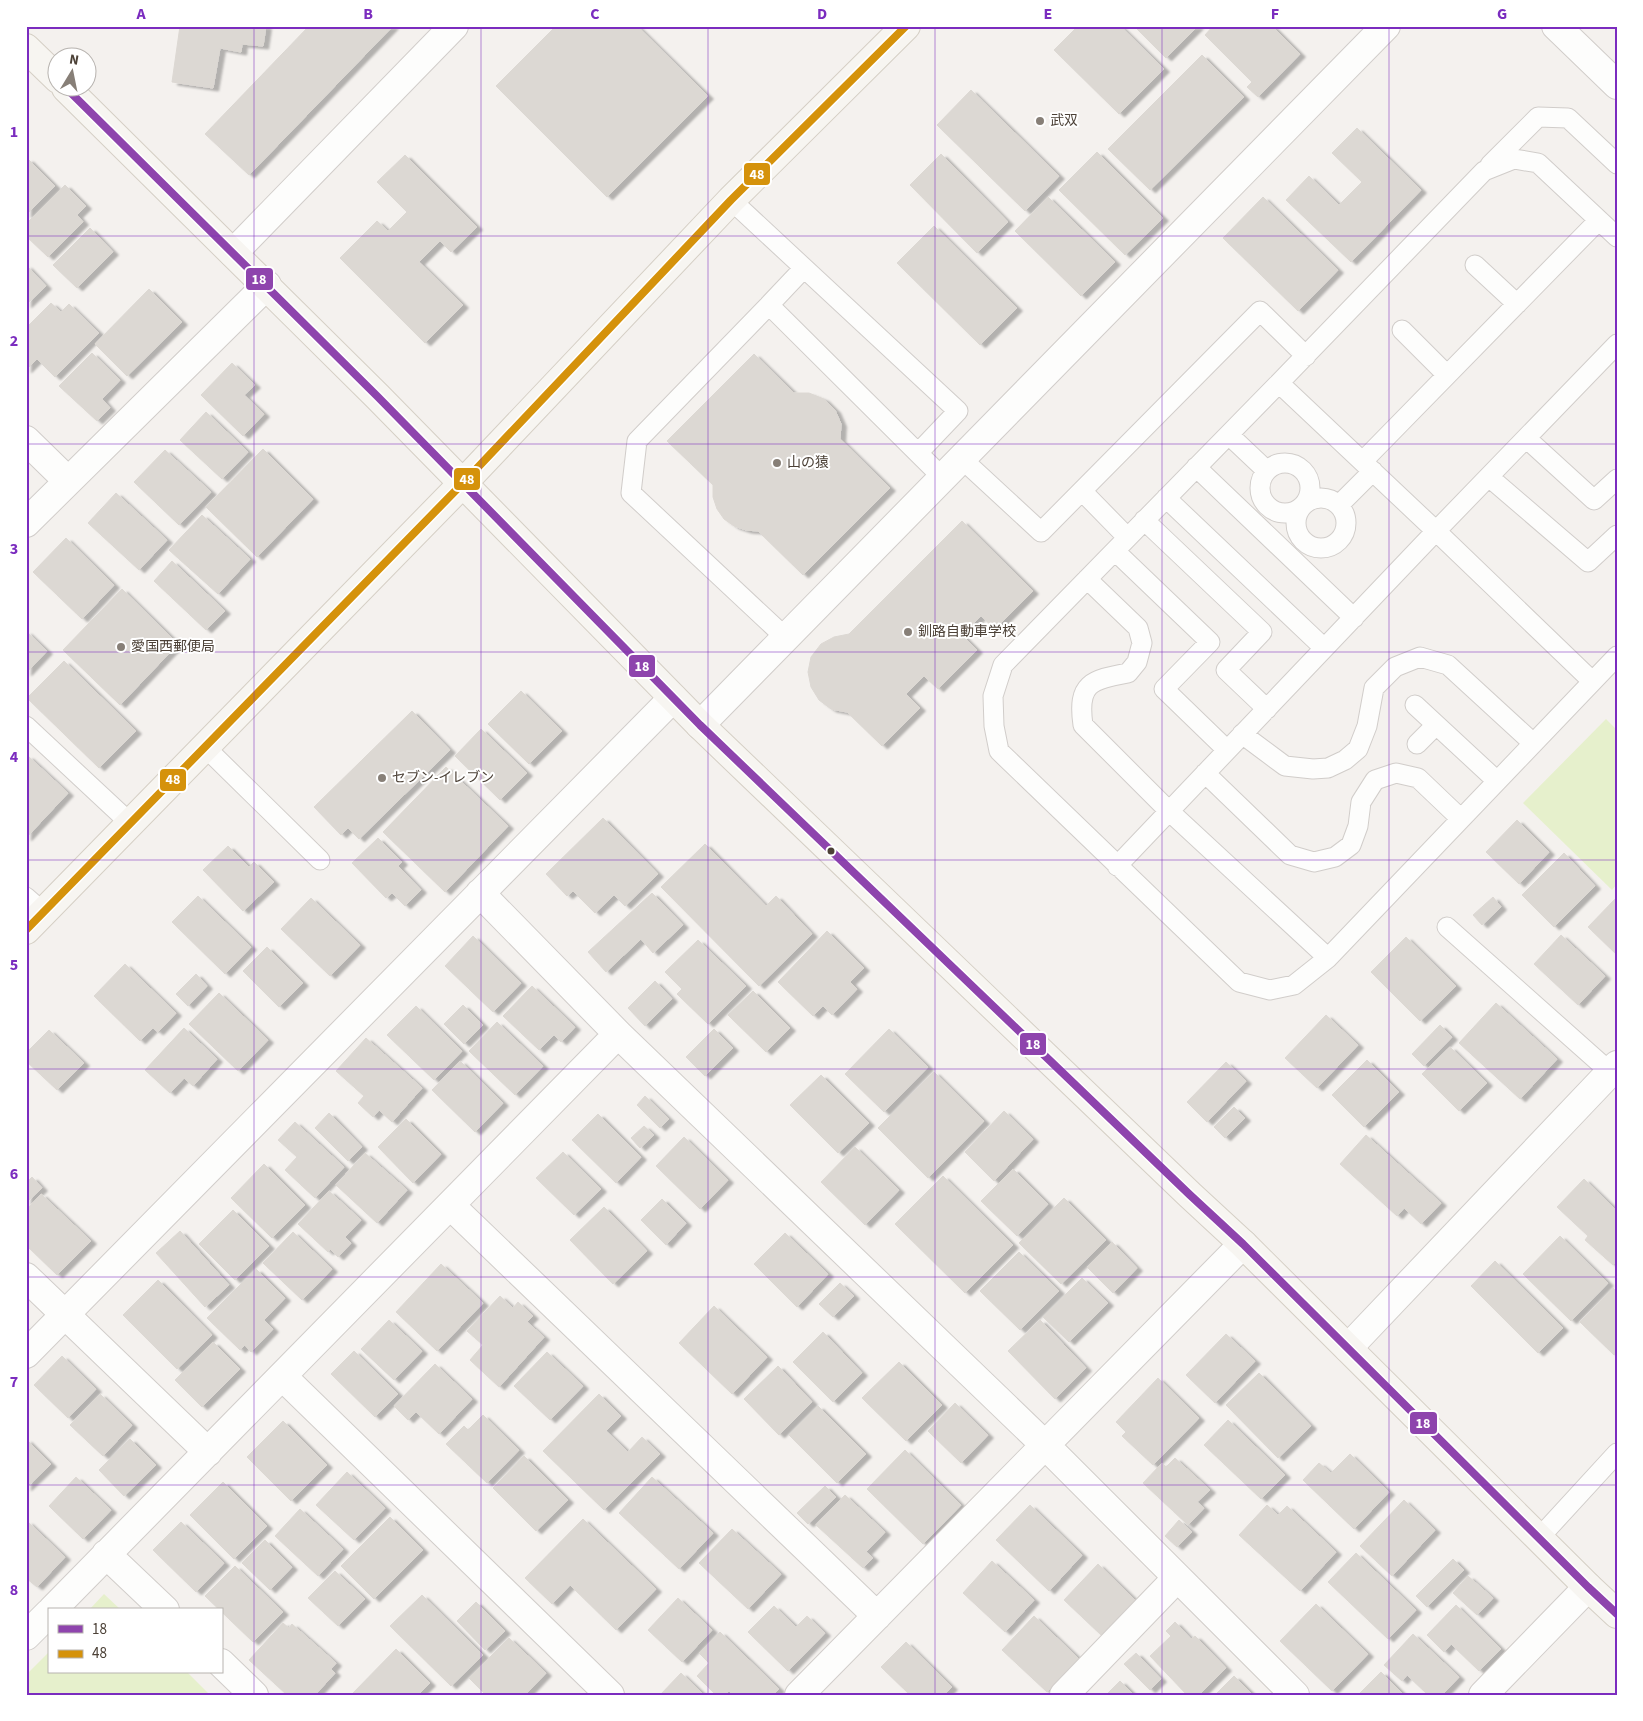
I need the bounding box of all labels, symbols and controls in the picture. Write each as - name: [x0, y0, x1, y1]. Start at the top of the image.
- text: A: [135, 3, 146, 25]
- text: B: [363, 3, 373, 25]
- text: C: [590, 3, 600, 25]
- text: D: [817, 3, 827, 25]
- text: E: [1044, 3, 1052, 25]
- text: F: [1271, 3, 1279, 25]
- text: G: [1497, 3, 1507, 25]
- north arrow: [48, 48, 98, 98]
- text: N: [68, 50, 80, 71]
- place label: 武双: [1050, 111, 1078, 131]
- marker: 武双: [1034, 115, 1046, 127]
- text: 1: [10, 121, 18, 143]
- line badge: 48: [743, 162, 771, 186]
- text: 48: [750, 165, 764, 185]
- line badge: 18: [245, 267, 274, 291]
- text: 18: [252, 270, 266, 290]
- text: 2: [10, 330, 18, 352]
- place label: 山の猿: [787, 453, 829, 473]
- marker: 山の猿: [771, 457, 783, 469]
- line badge: 48: [453, 467, 481, 491]
- text: 48: [460, 470, 474, 490]
- text: 3: [10, 538, 18, 560]
- place label: 釧路自動車学校: [918, 622, 1016, 642]
- marker: 釧路自動車学校: [902, 626, 914, 638]
- place label: 愛国西郵便局: [131, 637, 215, 657]
- marker: 愛国西郵便局: [115, 641, 127, 653]
- line badge: 18: [628, 654, 656, 678]
- text: 18: [635, 657, 649, 677]
- text: 4: [10, 746, 19, 768]
- line badge: 48: [159, 768, 187, 792]
- place label: セブン-イレブン: [392, 768, 494, 788]
- text: 48: [166, 770, 180, 790]
- marker: セブン-イレブン: [376, 772, 388, 784]
- unlabelled marker: [826, 846, 836, 856]
- text: 5: [10, 954, 18, 976]
- line badge: 18: [1019, 1032, 1047, 1056]
- text: 18: [1026, 1035, 1040, 1055]
- text: 6: [10, 1163, 18, 1185]
- text: 7: [10, 1371, 18, 1393]
- line badge: 18: [1409, 1411, 1438, 1435]
- text: 18: [1416, 1414, 1430, 1434]
- text: 8: [10, 1579, 18, 1601]
- legend: [48, 1608, 222, 1674]
- text: 18: [92, 1619, 107, 1640]
- text: 48: [92, 1643, 107, 1664]

